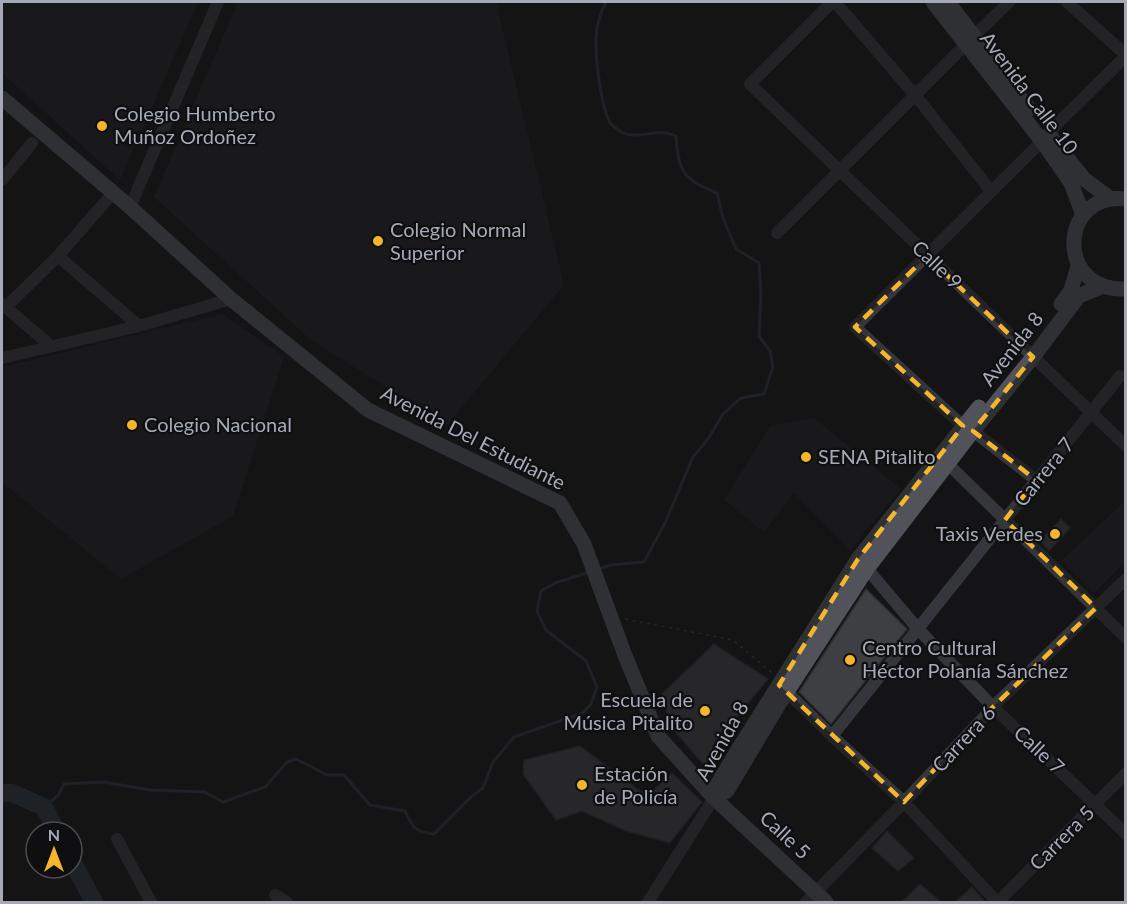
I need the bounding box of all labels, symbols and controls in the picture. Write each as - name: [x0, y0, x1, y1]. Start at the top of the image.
- street label: Avenida Calle 10: [976, 26, 1084, 158]
- place label: Colegio Humberto Muñoz Ordoñez: [114, 101, 276, 148]
- marker: Colegio Humberto Muñoz Ordoñez: [95, 119, 109, 133]
- place label: Colegio Normal Superior: [390, 217, 526, 264]
- marker: Colegio Normal Superior: [371, 234, 385, 248]
- street label: Calle 9: [908, 235, 968, 294]
- street label: Avenida 8: [975, 307, 1048, 390]
- street label: Avenida Del Estudiante: [377, 380, 570, 494]
- place label: Colegio Nacional: [144, 412, 292, 436]
- marker: Colegio Nacional: [125, 418, 139, 432]
- street label: Carrera 7: [1008, 432, 1078, 511]
- place label: SENA Pitalito: [818, 444, 936, 468]
- marker: SENA Pitalito: [799, 450, 813, 464]
- place label: Taxis Verdes: [936, 521, 1043, 545]
- marker: Taxis Verdes: [1048, 527, 1062, 541]
- place label: Centro Cultural Héctor Polanía Sánchez: [862, 635, 1068, 682]
- marker: Centro Cultural Héctor Polanía Sánchez: [843, 653, 857, 667]
- place label: Escuela de Música Pitalito: [564, 687, 693, 734]
- street label: Avenida 8: [689, 697, 753, 784]
- street label: Carrera 6: [927, 700, 1000, 776]
- marker: Escuela de Música Pitalito: [698, 704, 712, 718]
- street label: Calle 7: [1010, 720, 1070, 779]
- place label: Estación de Policía: [594, 761, 678, 808]
- marker: Estación de Policía: [575, 778, 589, 792]
- street label: Carrera 5: [1024, 800, 1099, 875]
- street label: Calle 5: [756, 805, 816, 864]
- north arrow: [24, 820, 84, 880]
- text: N: [48, 825, 60, 844]

